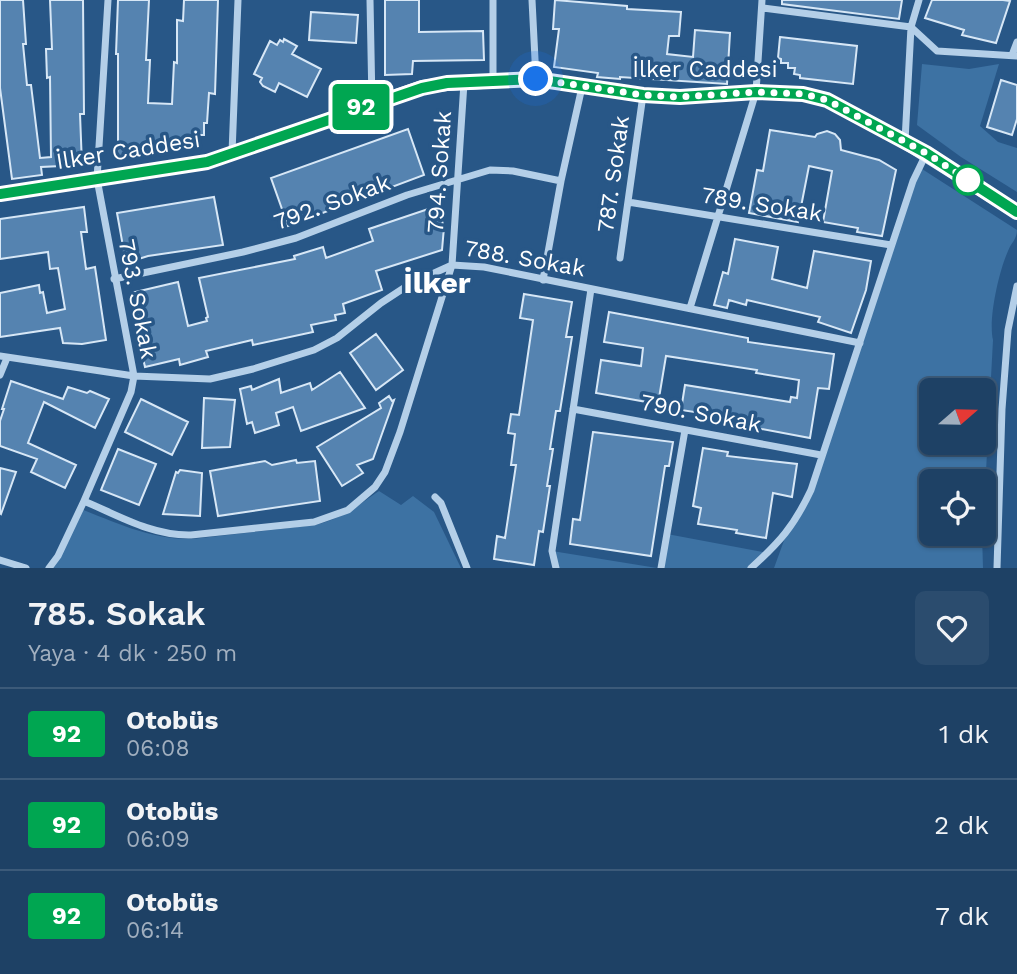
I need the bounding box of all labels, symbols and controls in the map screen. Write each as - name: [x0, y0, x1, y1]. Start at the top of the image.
- street label: İlker Caddesi: [632, 56, 778, 83]
- your location: [518, 61, 553, 96]
- line badge: 92: [330, 84, 392, 130]
- text: 92: [346, 93, 376, 121]
- street label: 794. Sokak: [422, 110, 457, 234]
- street label: 787. Sokak: [592, 114, 635, 234]
- street label: İlker Caddesi: [54, 126, 202, 175]
- unlabelled marker: [953, 165, 983, 195]
- street label: 792. Sokak: [270, 169, 394, 236]
- street label: 789. Sokak: [700, 182, 824, 227]
- street label: 788. Sokak: [462, 235, 587, 282]
- street label: 793. Sokak: [113, 237, 162, 361]
- district label: İlker: [403, 265, 471, 300]
- north arrow: [919, 378, 996, 455]
- map controls: [919, 378, 996, 546]
- street label: 790. Sokak: [638, 389, 763, 438]
- button: locate: [919, 469, 996, 546]
- button: heart: [915, 591, 989, 665]
- text: 785. Sokak: [28, 594, 205, 633]
- text: Yaya · 4 dk · 250 m: [28, 640, 237, 667]
- text: Otobüs: [126, 705, 218, 735]
- text: 1 dk: [939, 719, 989, 749]
- text: 92: [52, 720, 81, 748]
- text: 06:08: [126, 735, 190, 762]
- text: Otobüs: [126, 796, 218, 826]
- text: 2 dk: [934, 810, 989, 840]
- text: 92: [52, 811, 81, 839]
- text: 06:09: [126, 826, 190, 853]
- text: Otobüs: [126, 887, 218, 917]
- text: 7 dk: [935, 901, 989, 931]
- text: 92: [52, 902, 81, 930]
- text: 06:14: [126, 917, 184, 944]

